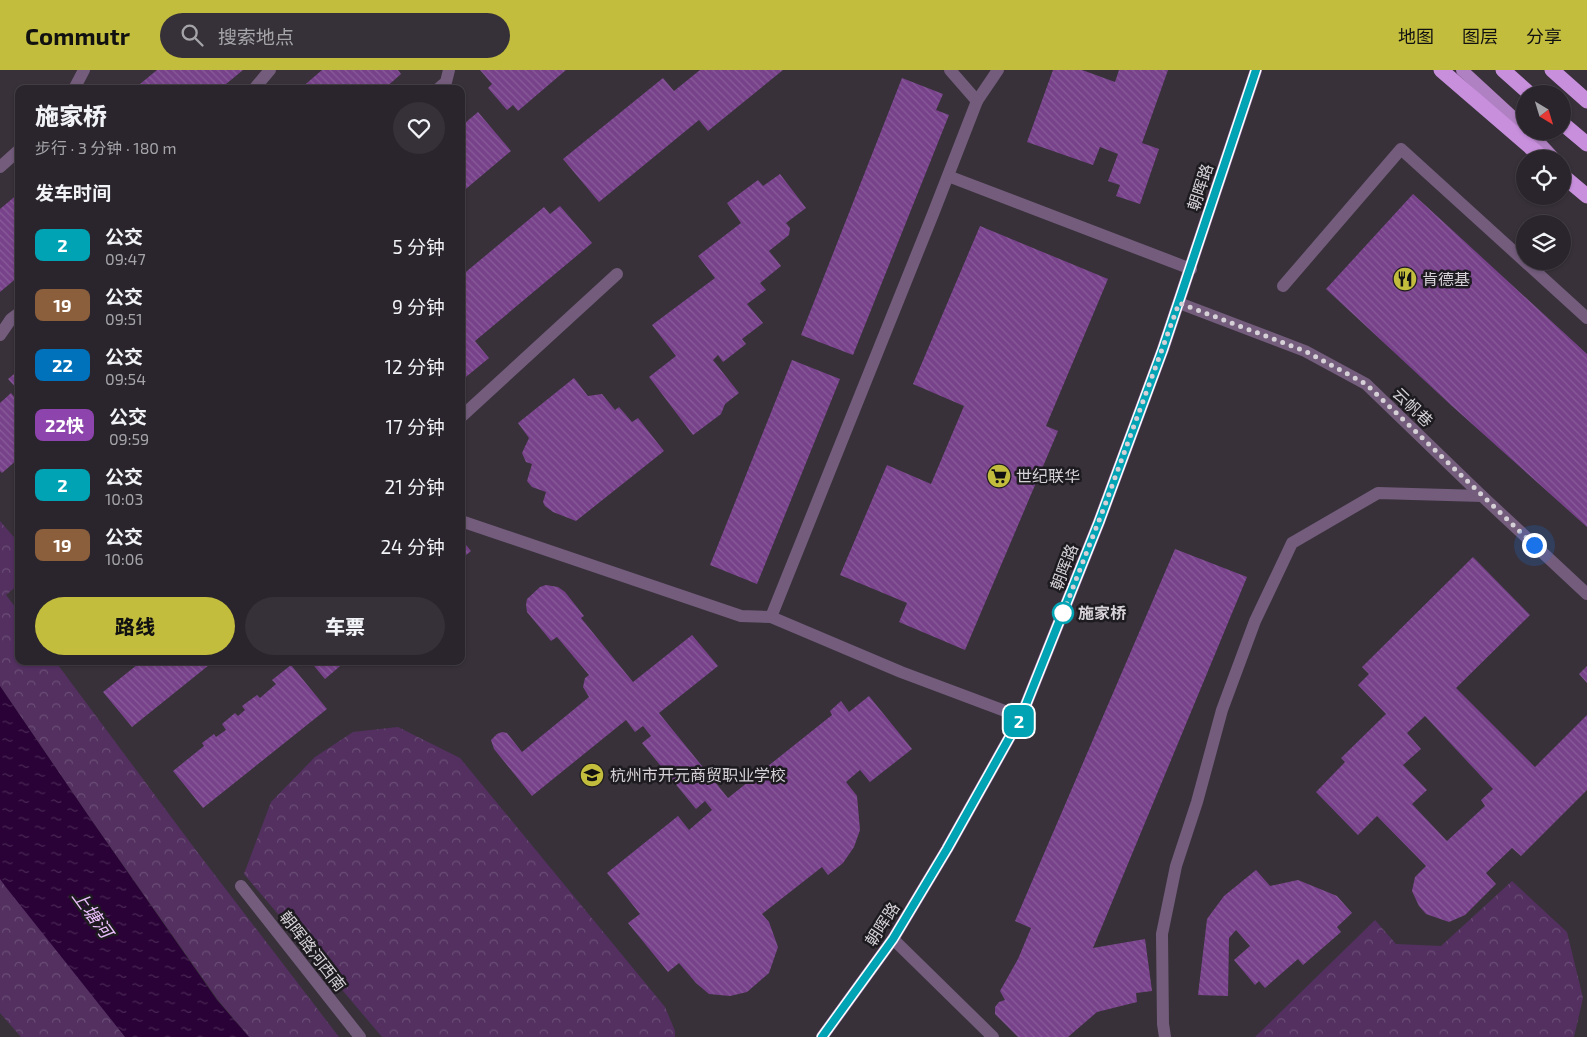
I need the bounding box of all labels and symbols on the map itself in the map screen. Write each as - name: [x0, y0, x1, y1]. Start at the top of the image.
- north arrow: [1516, 85, 1571, 140]
- street label: 朝晖路: [1183, 161, 1216, 213]
- restaurant icon: 肯德基: [1392, 266, 1418, 292]
- place label: 肯德基: [1422, 269, 1470, 288]
- street label: 云帆巷: [1389, 383, 1437, 430]
- supermarket icon: 世纪联华: [986, 463, 1012, 489]
- place label: 世纪联华: [1016, 466, 1080, 485]
- your location: [1522, 533, 1547, 558]
- street label: 朝晖路: [1046, 541, 1081, 593]
- marker: 施家桥: [1052, 602, 1074, 624]
- place label: 施家桥: [1078, 603, 1127, 622]
- line badge: 2: [1003, 705, 1035, 737]
- school or university icon: 杭州市开元商贸职业学校: [579, 762, 605, 788]
- place label: 杭州市开元商贸职业学校: [610, 765, 786, 784]
- water label: 上塘河: [68, 885, 119, 944]
- street label: 朝晖路: [861, 898, 903, 949]
- street label: 朝晖路河西南: [276, 907, 350, 994]

